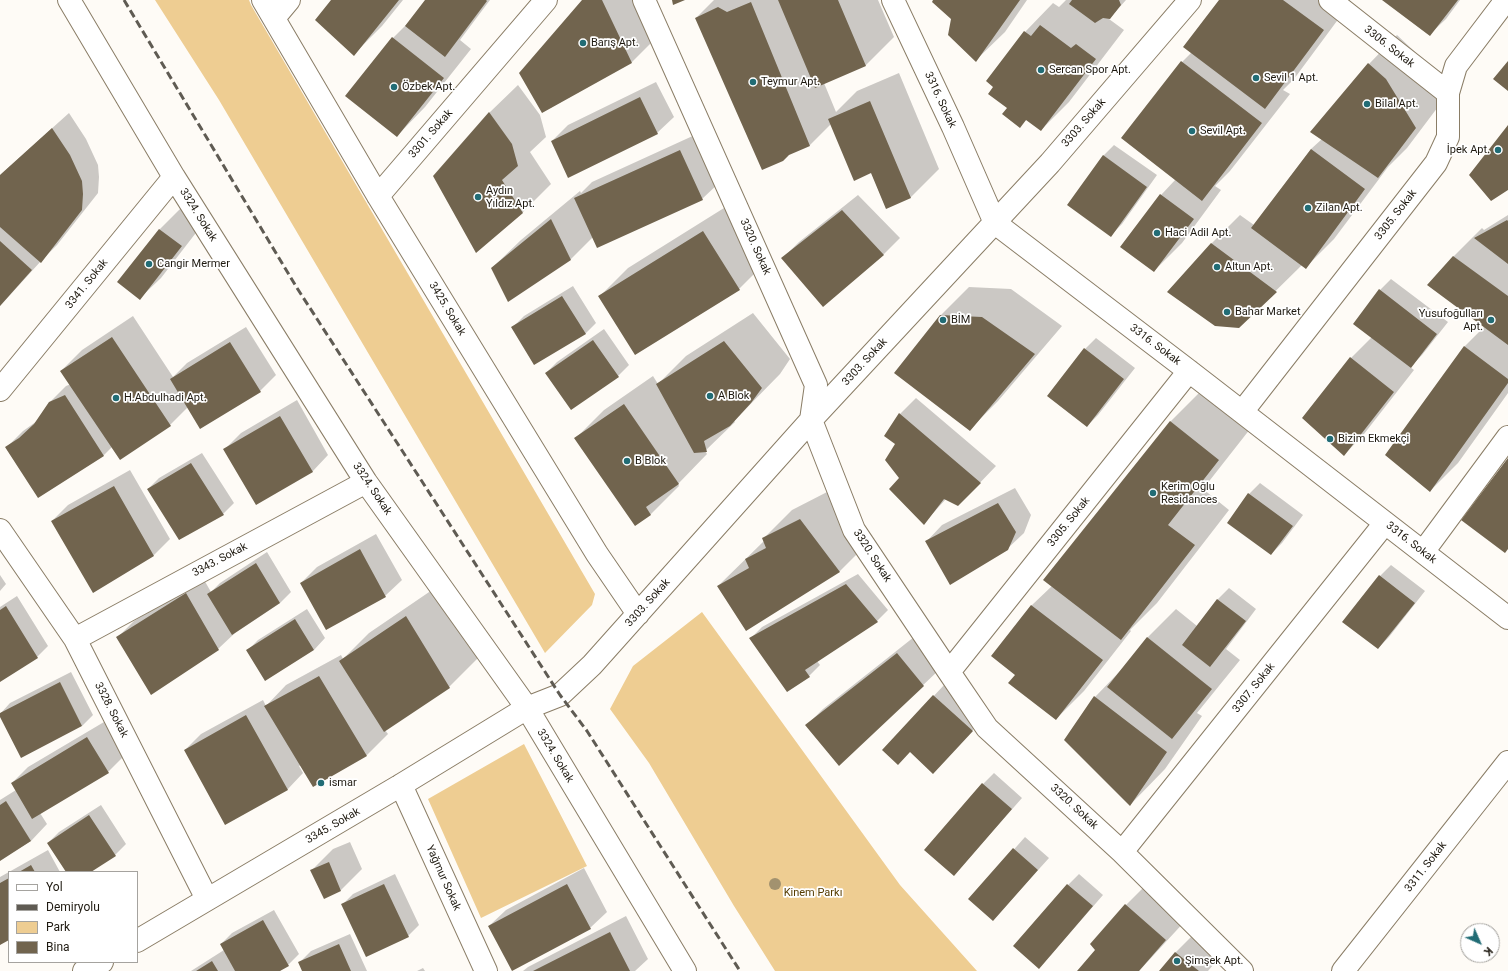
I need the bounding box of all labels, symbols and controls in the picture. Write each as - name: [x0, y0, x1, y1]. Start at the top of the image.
- street label: 3306. Sokak: [1361, 23, 1417, 71]
- place label: Barış Apt.: [591, 36, 639, 50]
- marker: Barış Apt.: [578, 38, 588, 48]
- place label: Sercan Spor Apt.: [1049, 63, 1131, 77]
- marker: Sercan Spor Apt.: [1036, 65, 1046, 75]
- street label: 3316. Sokak: [921, 70, 959, 130]
- place label: Sevil 1 Apt.: [1264, 71, 1318, 85]
- marker: Sevil 1 Apt.: [1251, 73, 1261, 83]
- place label: Teymur Apt.: [761, 75, 820, 89]
- marker: Teymur Apt.: [748, 77, 758, 87]
- place label: Özbek Apt.: [402, 80, 455, 94]
- marker: Özbek Apt.: [389, 82, 399, 92]
- street label: 3303. Sokak: [1059, 96, 1109, 150]
- place label: Bilal Apt.: [1375, 97, 1418, 111]
- marker: Bilal Apt.: [1362, 99, 1372, 109]
- street label: 3301. Sokak: [406, 107, 456, 161]
- place label: Sevil Apt.: [1200, 124, 1246, 138]
- marker: Sevil Apt.: [1187, 126, 1197, 136]
- place label: İpek Apt.: [1447, 143, 1490, 157]
- marker: İpek Apt.: [1493, 145, 1503, 155]
- place label: Aydın Yıldız Apt.: [486, 184, 535, 210]
- street label: 3324. Sokak: [176, 186, 220, 244]
- street label: 3305. Sokak: [1372, 187, 1420, 243]
- marker: Aydın Yıldız Apt.: [473, 192, 483, 202]
- place label: Zilan Apt.: [1316, 201, 1363, 215]
- marker: Zilan Apt.: [1303, 203, 1313, 213]
- street label: 3320. Sokak: [737, 217, 773, 277]
- place label: Haci Adil Apt.: [1165, 226, 1231, 240]
- marker: Haci Adil Apt.: [1152, 228, 1162, 238]
- street label: 3341. Sokak: [63, 256, 111, 312]
- place label: Cangir Mermer: [157, 257, 230, 271]
- marker: Cangir Mermer: [144, 259, 154, 269]
- place label: Altun Apt.: [1225, 260, 1273, 274]
- marker: Altun Apt.: [1212, 262, 1222, 272]
- street label: 3425. Sokak: [426, 280, 468, 338]
- place label: Bahar Market: [1235, 305, 1301, 319]
- marker: Bahar Market: [1222, 307, 1232, 317]
- place label: Yusufoğulları Apt.: [1419, 307, 1483, 333]
- place label: BİM: [951, 313, 970, 327]
- marker: BİM: [938, 315, 948, 325]
- marker: Yusufoğulları Apt.: [1486, 315, 1496, 325]
- street label: 3316. Sokak: [1127, 322, 1183, 368]
- street label: 3303. Sokak: [840, 335, 890, 389]
- place label: A Blok: [718, 389, 749, 403]
- place label: H.Abdulhadi Apt.: [124, 391, 207, 405]
- marker: A Blok: [705, 391, 715, 401]
- marker: H.Abdulhadi Apt.: [111, 393, 121, 403]
- place label: Bizim Ekmekçi: [1338, 432, 1409, 446]
- marker: Bizim Ekmekçi: [1325, 434, 1335, 444]
- place label: B Blok: [635, 454, 666, 468]
- marker: B Blok: [622, 456, 632, 466]
- street label: 3324. Sokak: [350, 460, 394, 518]
- place label: Kerim Oğlu Residances: [1161, 480, 1217, 506]
- marker: Kerim Oğlu Residances: [1148, 488, 1158, 498]
- street label: 3305. Sokak: [1045, 494, 1093, 550]
- street label: 3316. Sokak: [1383, 519, 1439, 567]
- street label: 3320. Sokak: [850, 527, 894, 585]
- street label: 3343. Sokak: [190, 540, 250, 580]
- street label: 3303. Sokak: [623, 576, 673, 630]
- street label: 3307. Sokak: [1230, 660, 1278, 716]
- street label: 3328. Sokak: [91, 680, 131, 740]
- street label: 3324. Sokak: [534, 727, 576, 785]
- place label: ismar: [329, 776, 357, 790]
- marker: ismar: [316, 778, 326, 788]
- street label: 3320. Sokak: [1047, 782, 1101, 832]
- street label: 3345. Sokak: [304, 805, 362, 847]
- street label: 3311. Sokak: [1402, 839, 1450, 895]
- street label: Yağmur Sokak: [423, 843, 463, 913]
- legend: [8, 871, 138, 963]
- text: Yol: [46, 880, 63, 894]
- park label: Kinem Parkı: [784, 886, 842, 900]
- text: Demiryolu: [46, 900, 100, 914]
- text: Park: [46, 920, 70, 934]
- north arrow: [1460, 923, 1500, 963]
- text: Bina: [46, 940, 70, 954]
- text: K: [1481, 944, 1495, 958]
- place label: Şimşek Apt.: [1185, 954, 1244, 968]
- marker: Şimşek Apt.: [1172, 956, 1182, 966]

